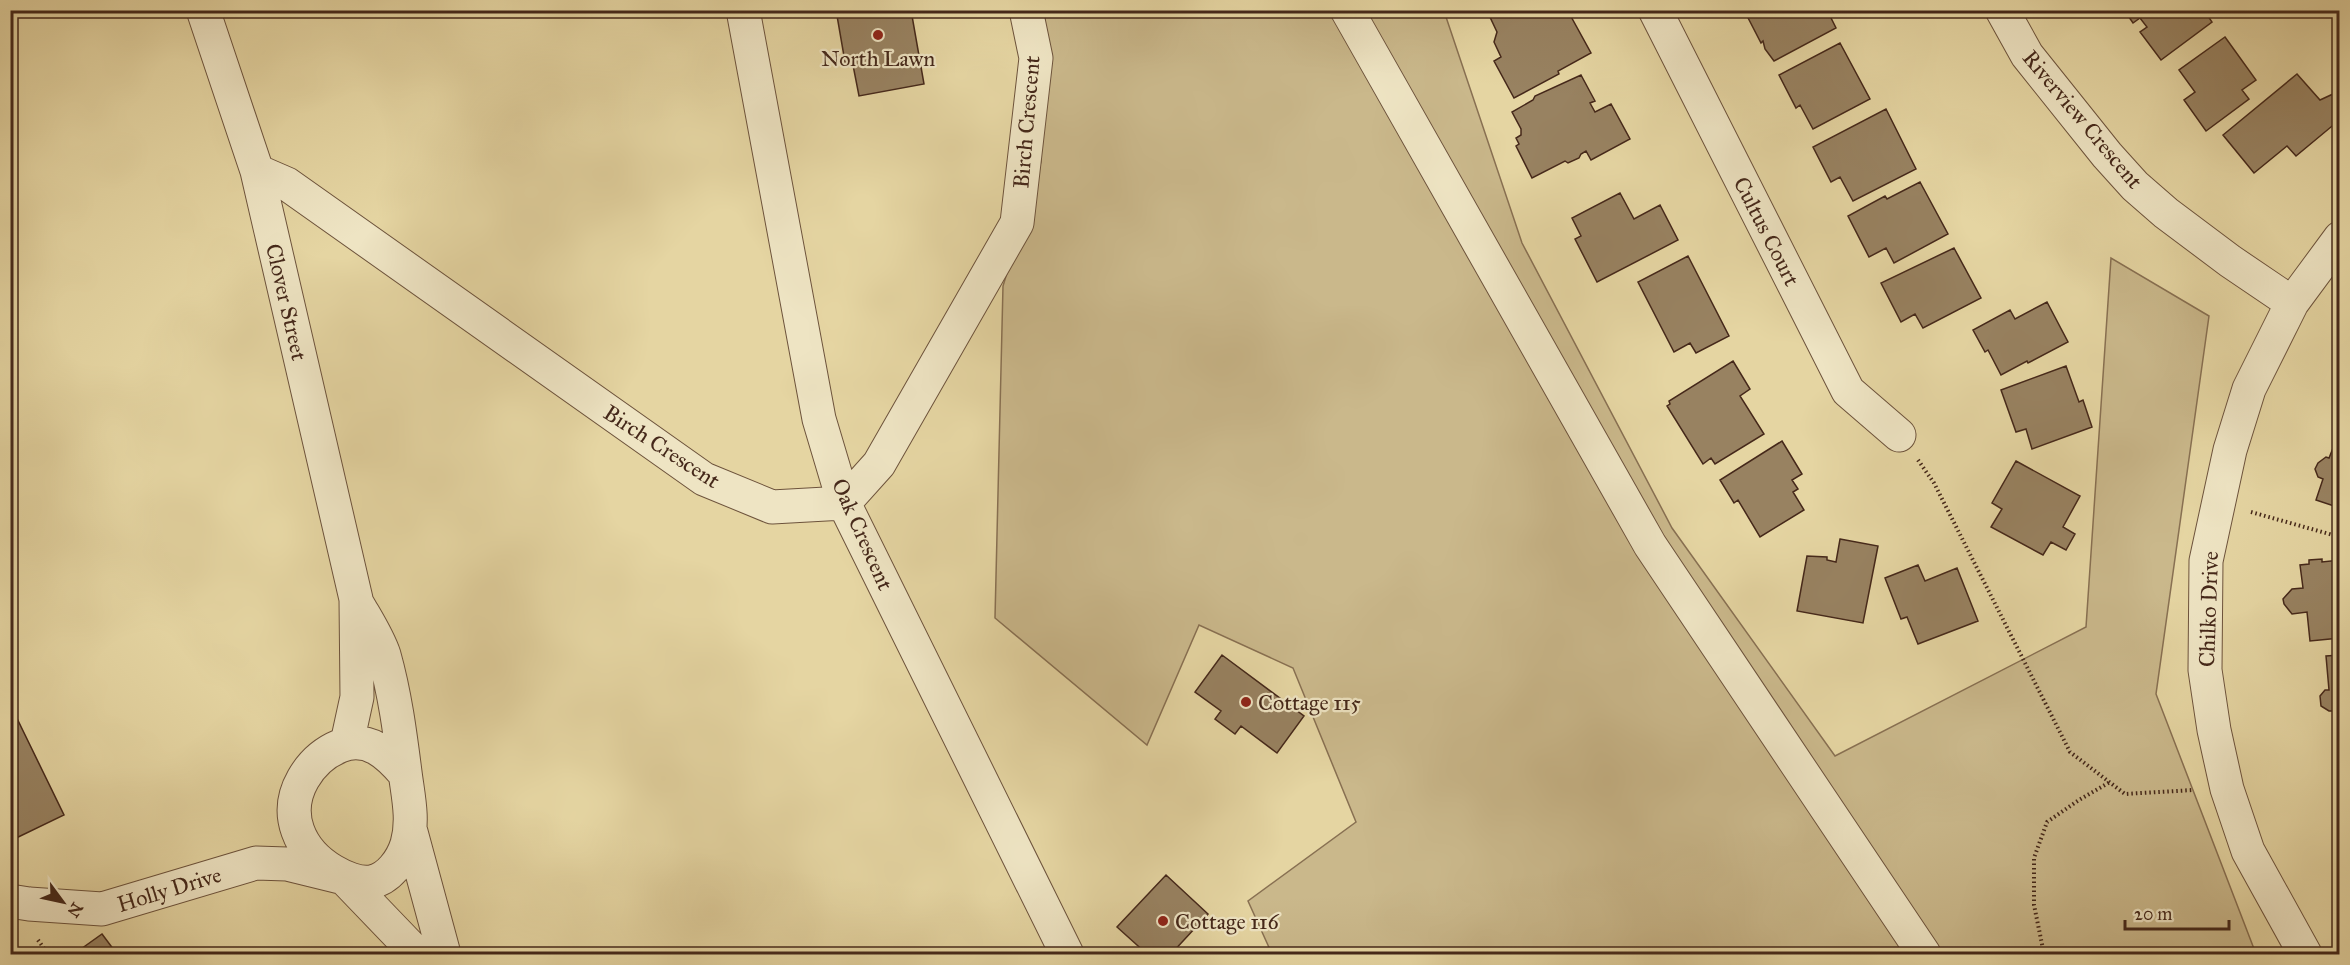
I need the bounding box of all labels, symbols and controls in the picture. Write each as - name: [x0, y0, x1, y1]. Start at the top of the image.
- marker: North Lawn: [871, 28, 885, 42]
- place label: North Lawn: [821, 45, 935, 72]
- street label: Riverview Crescent: [2017, 45, 2149, 194]
- street label: Birch Crescent: [1007, 54, 1046, 190]
- street label: Cultus Court: [1728, 172, 1806, 290]
- street label: Clover Street: [260, 241, 313, 363]
- street label: Birch Crescent: [599, 399, 725, 494]
- street label: Oak Crescent: [826, 474, 899, 594]
- street label: Chilko Drive: [2193, 551, 2224, 667]
- place label: Cottage 115: [1258, 689, 1361, 716]
- marker: Cottage 115: [1239, 695, 1253, 709]
- street label: Holly Drive: [114, 861, 224, 918]
- north arrow: [33, 872, 93, 932]
- scale bar: [2125, 893, 2228, 931]
- text: N: [63, 899, 87, 921]
- text: 20 m: [2134, 903, 2172, 925]
- place label: Cottage 116: [1175, 908, 1280, 935]
- marker: Cottage 116: [1156, 914, 1170, 928]

